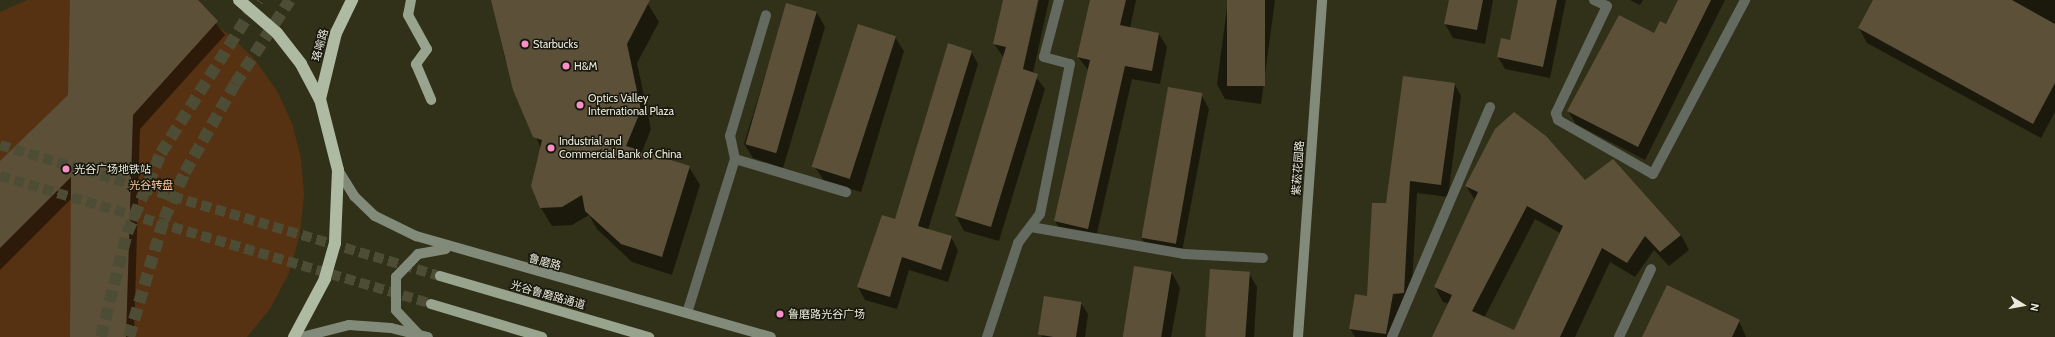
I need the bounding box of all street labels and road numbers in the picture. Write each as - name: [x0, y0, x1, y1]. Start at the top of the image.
- street label: 珞喻路: [309, 27, 331, 63]
- street label: 紫菘花园路: [1289, 140, 1307, 196]
- street label: 鲁磨路: [527, 251, 563, 273]
- street label: 光谷鲁磨路通道: [509, 278, 587, 312]

